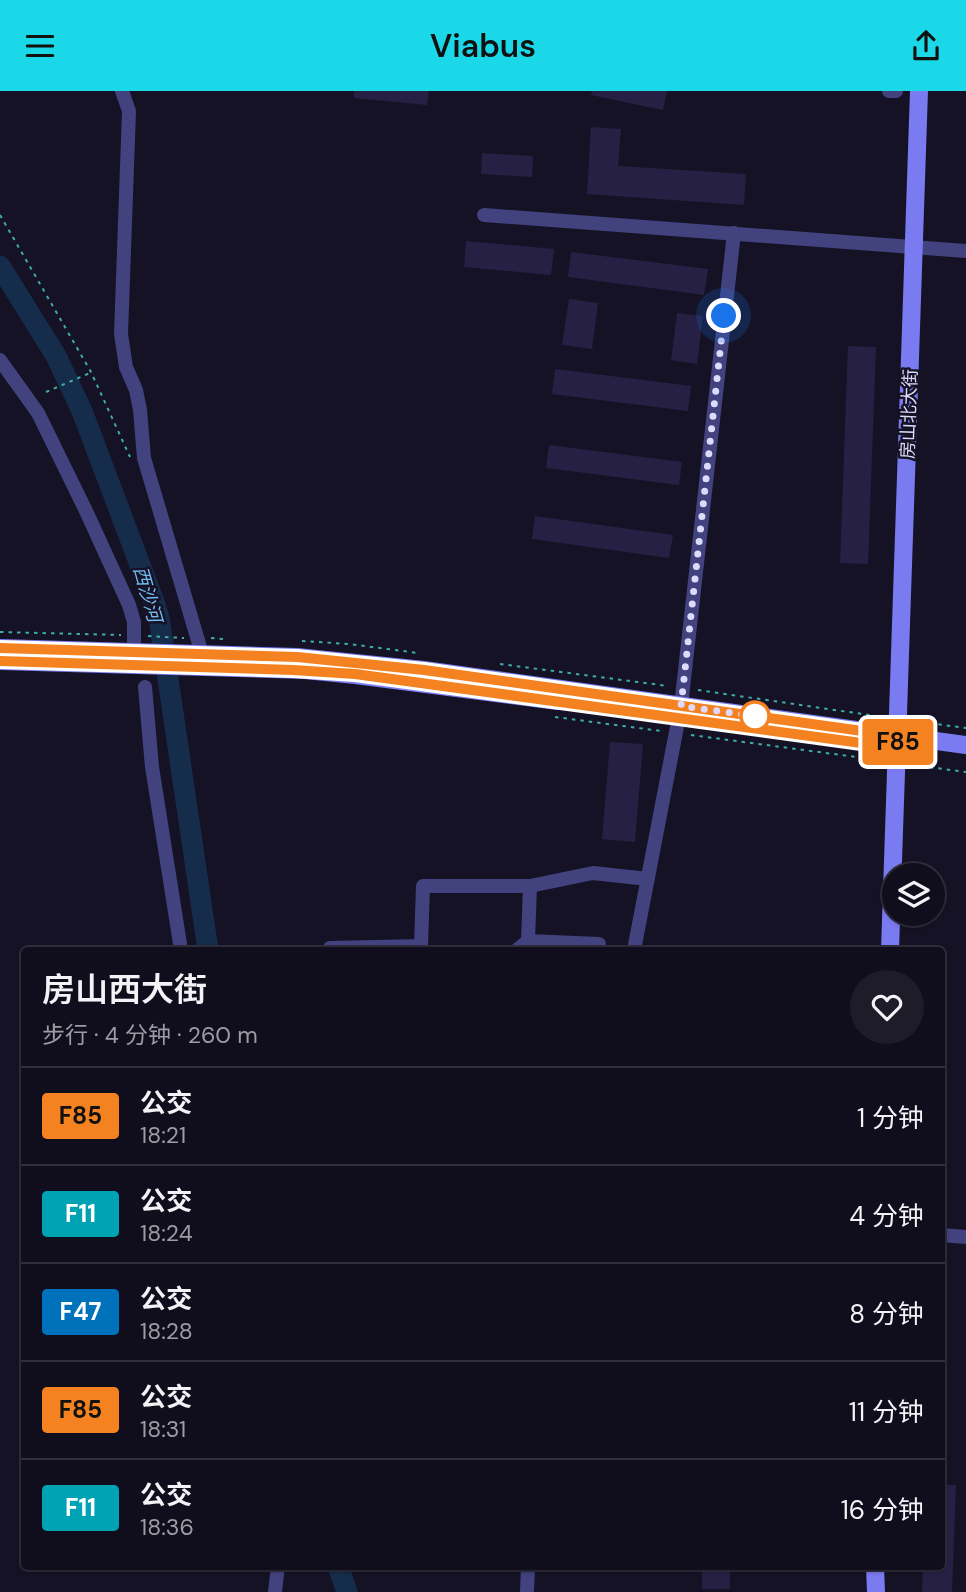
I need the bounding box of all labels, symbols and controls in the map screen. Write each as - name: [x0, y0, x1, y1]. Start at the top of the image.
- text: Viabus: [430, 25, 536, 67]
- icon: menu: [21, 27, 59, 65]
- icon: share: [907, 27, 945, 65]
- your location: [706, 298, 741, 333]
- street label: 房山北大街: [895, 369, 923, 459]
- water label: 西沙河: [128, 563, 168, 629]
- unlabelled marker: [740, 701, 770, 731]
- line badge: F85: [858, 719, 938, 765]
- text: F85: [876, 726, 920, 757]
- map controls: [882, 863, 945, 926]
- button: layers: [882, 863, 945, 926]
- text: 房山西大街: [42, 968, 207, 1011]
- button: heart: [850, 970, 924, 1044]
- text: 步行 · 4 分钟 · 260 m: [42, 1020, 258, 1050]
- text: 公交: [140, 1086, 192, 1120]
- text: F85: [59, 1100, 102, 1131]
- text: 1 分钟: [857, 1101, 924, 1135]
- text: 18:21: [140, 1120, 186, 1150]
- text: 公交: [140, 1184, 192, 1218]
- text: F11: [65, 1198, 96, 1229]
- text: 4 分钟: [849, 1199, 924, 1233]
- text: 18:24: [140, 1218, 193, 1248]
- text: 公交: [140, 1282, 192, 1316]
- text: F47: [60, 1296, 101, 1327]
- text: 8 分钟: [849, 1297, 924, 1331]
- text: 18:28: [140, 1316, 193, 1346]
- text: 公交: [140, 1380, 192, 1414]
- text: F85: [59, 1394, 102, 1425]
- text: 11 分钟: [849, 1395, 924, 1429]
- text: 18:31: [140, 1414, 186, 1444]
- text: 公交: [140, 1478, 192, 1512]
- text: F11: [65, 1492, 96, 1523]
- text: 16 分钟: [841, 1493, 924, 1527]
- text: 18:36: [140, 1512, 194, 1542]

